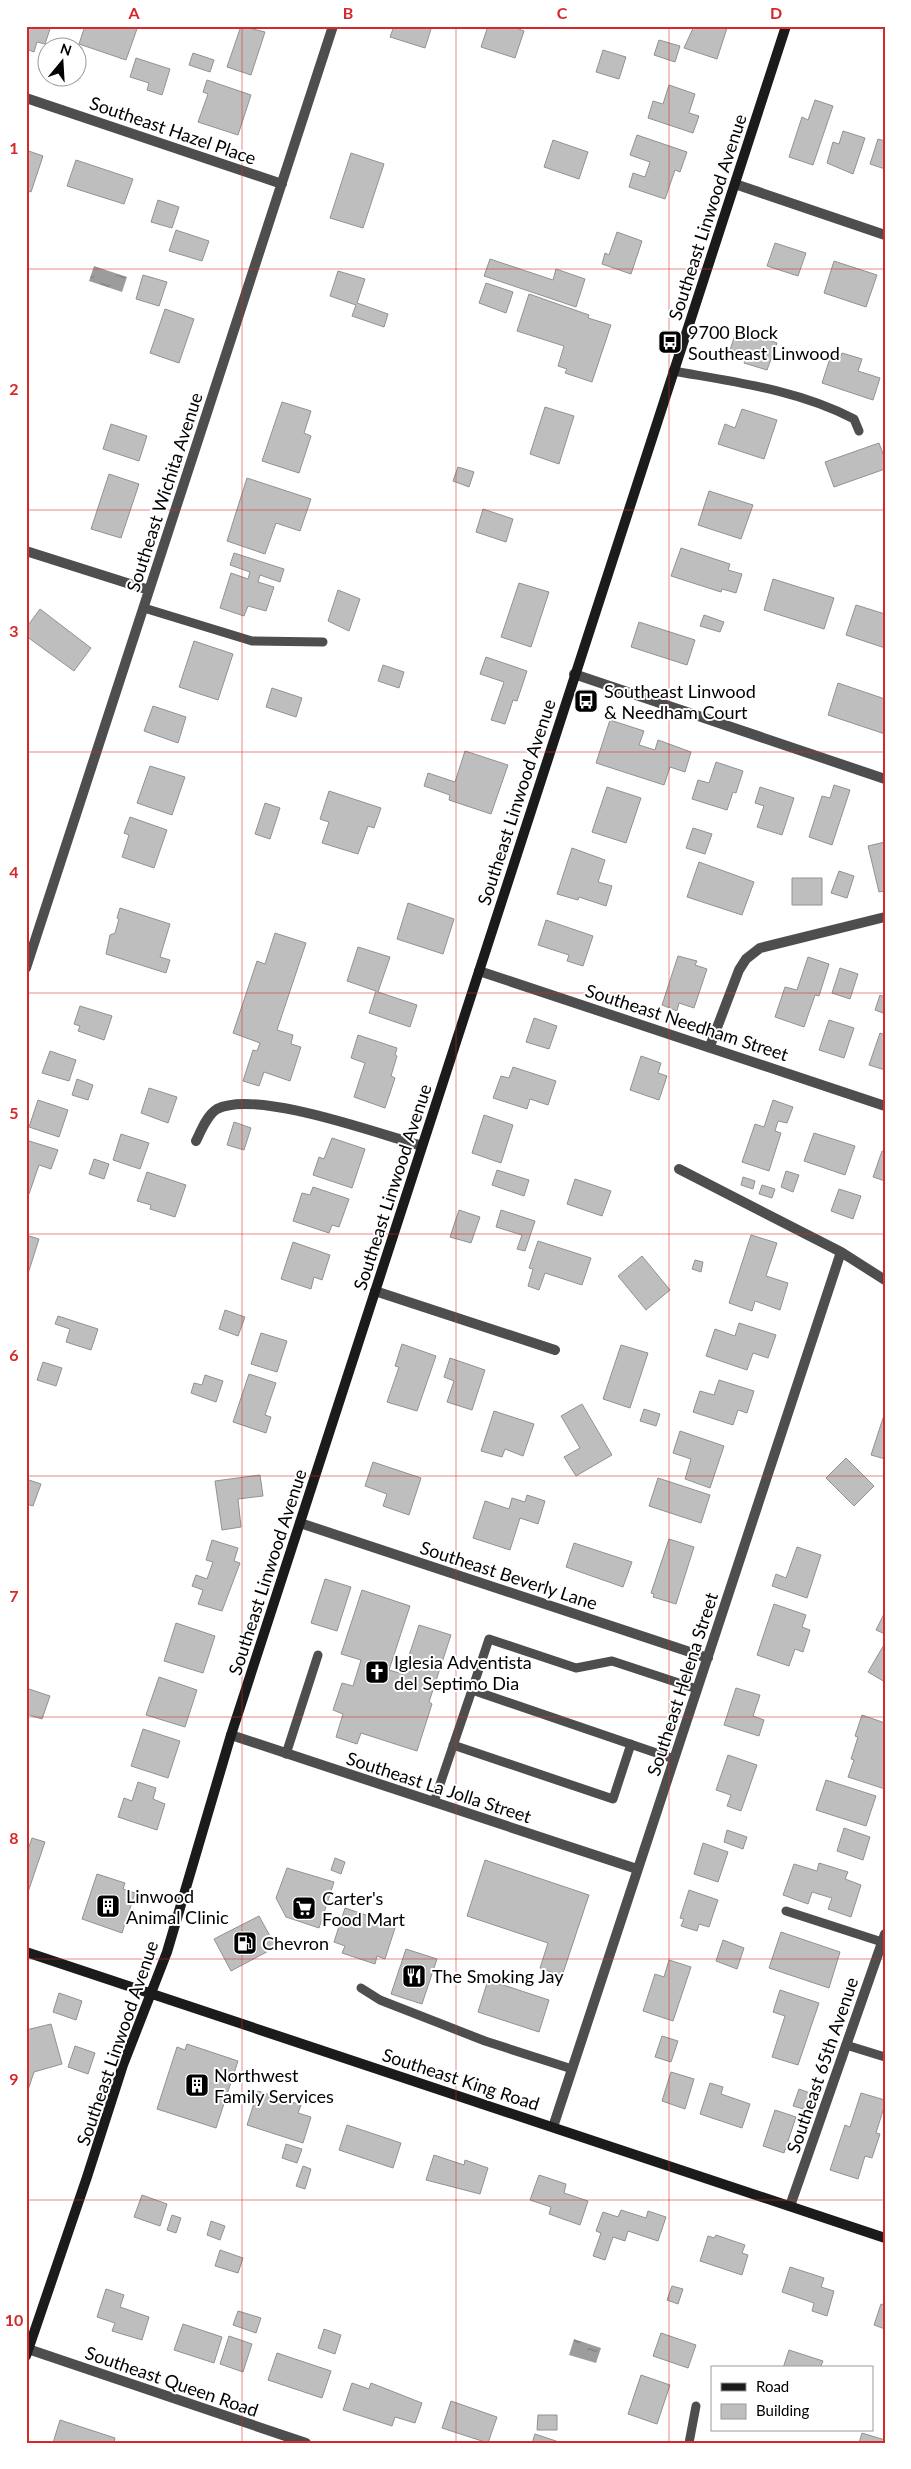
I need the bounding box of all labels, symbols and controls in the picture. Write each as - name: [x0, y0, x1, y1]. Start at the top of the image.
- text: A: [127, 3, 140, 22]
- text: B: [343, 3, 353, 22]
- text: C: [557, 3, 568, 22]
- text: D: [770, 3, 782, 22]
- north arrow: [38, 38, 88, 88]
- text: N: [58, 39, 74, 59]
- street label: Southeast Hazel Place: [87, 91, 259, 169]
- street label: Southeast Linwood Avenue: [663, 111, 751, 323]
- text: 1: [9, 138, 19, 157]
- place label: 9700 Block Southeast Linwood: [688, 321, 840, 364]
- bus stop icon: 9700 Block Southeast Linwood: [657, 329, 683, 355]
- text: 2: [9, 379, 19, 398]
- street label: Southeast Wichita Avenue: [121, 390, 207, 594]
- text: 3: [9, 621, 19, 640]
- place label: Southeast Linwood & Needham Court: [604, 680, 756, 723]
- bus stop icon: Southeast Linwood & Needham Court: [573, 688, 599, 714]
- street label: Southeast Linwood Avenue: [472, 696, 560, 908]
- text: 4: [9, 862, 19, 881]
- street label: Southeast Needham Street: [583, 979, 792, 1065]
- street label: Southeast Linwood Avenue: [348, 1081, 436, 1293]
- text: 5: [9, 1103, 19, 1122]
- text: 6: [9, 1345, 19, 1364]
- street label: Southeast Linwood Avenue: [223, 1466, 311, 1678]
- street label: Southeast Beverly Lane: [418, 1536, 600, 1614]
- text: 7: [9, 1586, 19, 1605]
- street label: Southeast Helena Street: [642, 1589, 722, 1778]
- place label: Iglesia Adventista del Septimo Dia: [394, 1651, 532, 1694]
- church icon: Iglesia Adventista del Septimo Dia: [364, 1659, 390, 1685]
- street label: Southeast La Jolla Street: [344, 1747, 535, 1827]
- text: 8: [9, 1828, 19, 1847]
- place label: Linwood Animal Clinic: [126, 1885, 229, 1928]
- place label: Carter's Food Mart: [322, 1887, 405, 1930]
- building icon: Linwood Animal Clinic: [95, 1893, 121, 1919]
- supermarket icon: Carter's Food Mart: [291, 1895, 317, 1921]
- fuel station icon: Chevron: [232, 1930, 258, 1956]
- place label: Chevron: [262, 1932, 329, 1954]
- street label: Southeast Linwood Avenue: [72, 1938, 162, 2148]
- restaurant icon: The Smoking Jay: [401, 1963, 427, 1989]
- place label: The Smoking Jay: [432, 1965, 564, 1987]
- street label: Southeast 65th Avenue: [782, 1974, 862, 2156]
- street label: Southeast King Road: [380, 2043, 542, 2115]
- place label: Northwest Family Services: [214, 2064, 334, 2107]
- text: 9: [9, 2069, 19, 2088]
- building icon: Northwest Family Services: [184, 2072, 210, 2098]
- text: 10: [5, 2310, 23, 2329]
- street label: Southeast Queen Road: [83, 2341, 261, 2421]
- legend: [711, 2366, 874, 2432]
- text: Road: [756, 2377, 789, 2395]
- text: Building: [756, 2401, 809, 2419]

